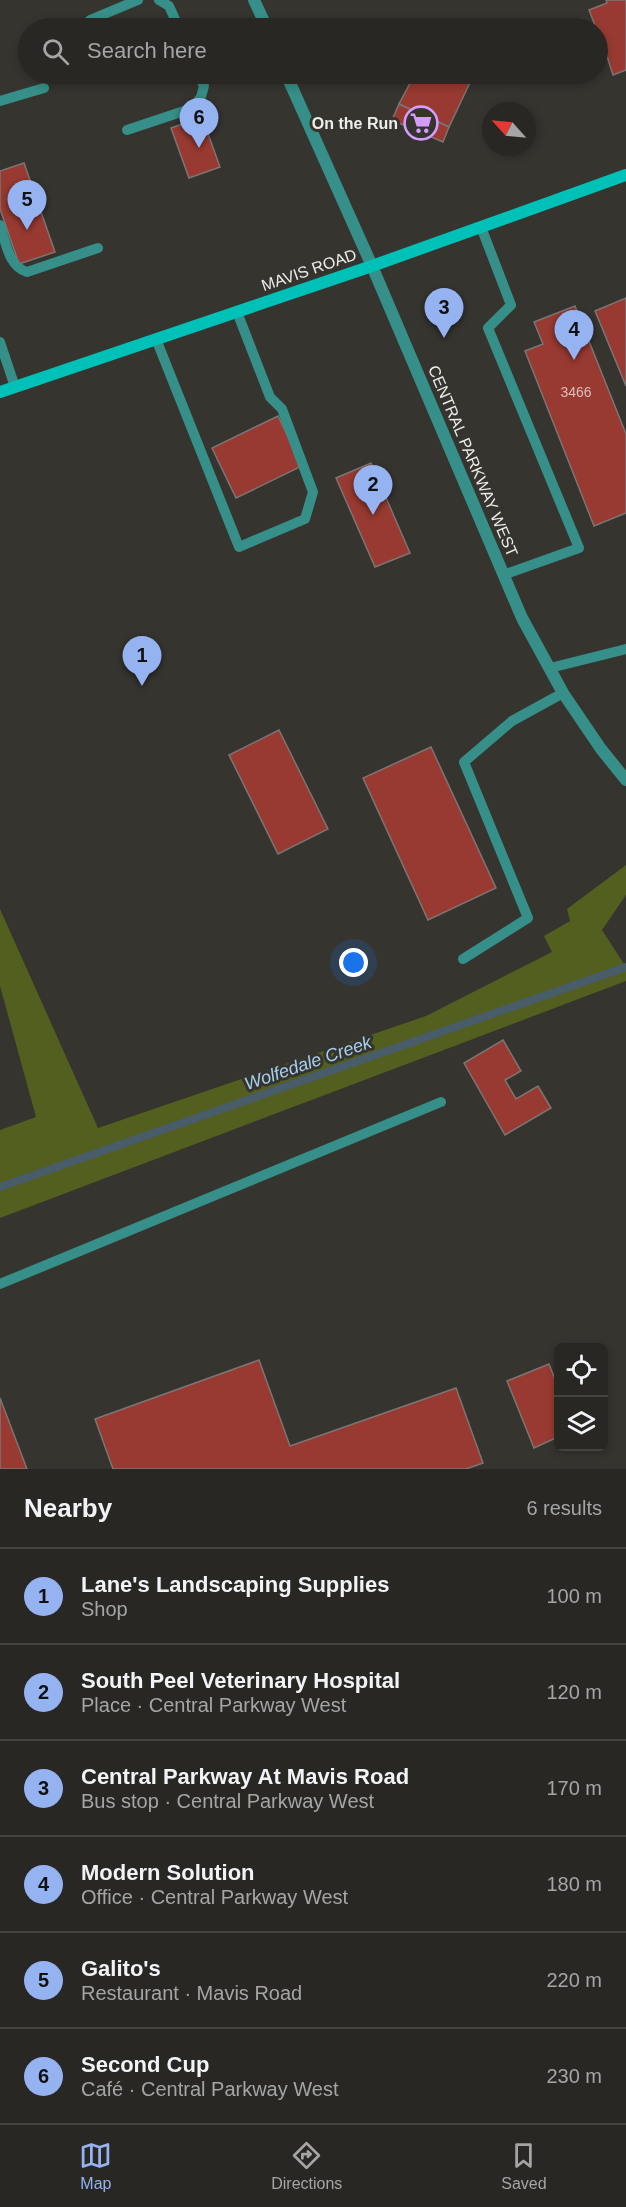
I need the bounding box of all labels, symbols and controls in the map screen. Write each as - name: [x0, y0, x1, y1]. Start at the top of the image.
- search box: [18, 18, 608, 84]
- icon: search: [39, 35, 72, 68]
- text: Search here: [87, 38, 207, 63]
- pin: 6: [180, 98, 218, 148]
- north arrow: [482, 102, 536, 156]
- supermarket icon: On the Run: [403, 105, 439, 141]
- place label: On the Run: [312, 115, 398, 132]
- pin: 5: [8, 180, 46, 230]
- street label: MAVIS ROAD: [259, 246, 359, 294]
- pin: 3: [424, 288, 464, 338]
- pin: 4: [554, 310, 594, 360]
- street label: CENTRAL PARKWAY WEST: [425, 363, 521, 559]
- house number: 3466: [560, 384, 592, 400]
- pin: 2: [354, 466, 392, 515]
- pin: 1: [122, 636, 162, 686]
- your location: [339, 948, 368, 977]
- water label: Wolfedale Creek: [242, 1032, 375, 1094]
- map controls: [554, 1343, 608, 1451]
- button: locate: [554, 1343, 608, 1397]
- button: layers: [554, 1397, 608, 1451]
- text: Nearby: [24, 1493, 112, 1523]
- text: 6 results: [526, 1497, 602, 1519]
- text: Lane's Landscaping Supplies: [81, 1572, 389, 1597]
- text: 1: [38, 1585, 49, 1607]
- text: 100 m: [546, 1585, 602, 1607]
- text: Shop: [81, 1598, 128, 1620]
- text: South Peel Veterinary Hospital: [81, 1668, 400, 1693]
- text: 2: [38, 1681, 49, 1703]
- text: 120 m: [546, 1681, 602, 1703]
- text: Place · Central Parkway West: [81, 1694, 346, 1716]
- text: Central Parkway At Mavis Road: [81, 1764, 409, 1789]
- text: 3: [38, 1777, 49, 1799]
- text: 170 m: [546, 1777, 602, 1799]
- text: Bus stop · Central Parkway West: [81, 1790, 374, 1812]
- text: Modern Solution: [81, 1860, 255, 1885]
- text: 4: [38, 1873, 49, 1895]
- text: 180 m: [546, 1873, 602, 1895]
- text: Office · Central Parkway West: [81, 1886, 348, 1908]
- text: Galito's: [81, 1956, 161, 1981]
- text: 5: [38, 1969, 49, 1991]
- text: 220 m: [546, 1969, 602, 1991]
- text: Restaurant · Mavis Road: [81, 1982, 302, 2004]
- text: Second Cup: [81, 2052, 209, 2077]
- text: 6: [38, 2065, 49, 2087]
- text: 230 m: [546, 2065, 602, 2087]
- text: Café · Central Parkway West: [81, 2078, 339, 2100]
- tab: Map: [79, 2139, 112, 2193]
- tab: Directions: [271, 2139, 342, 2193]
- tab: Saved: [501, 2139, 547, 2193]

